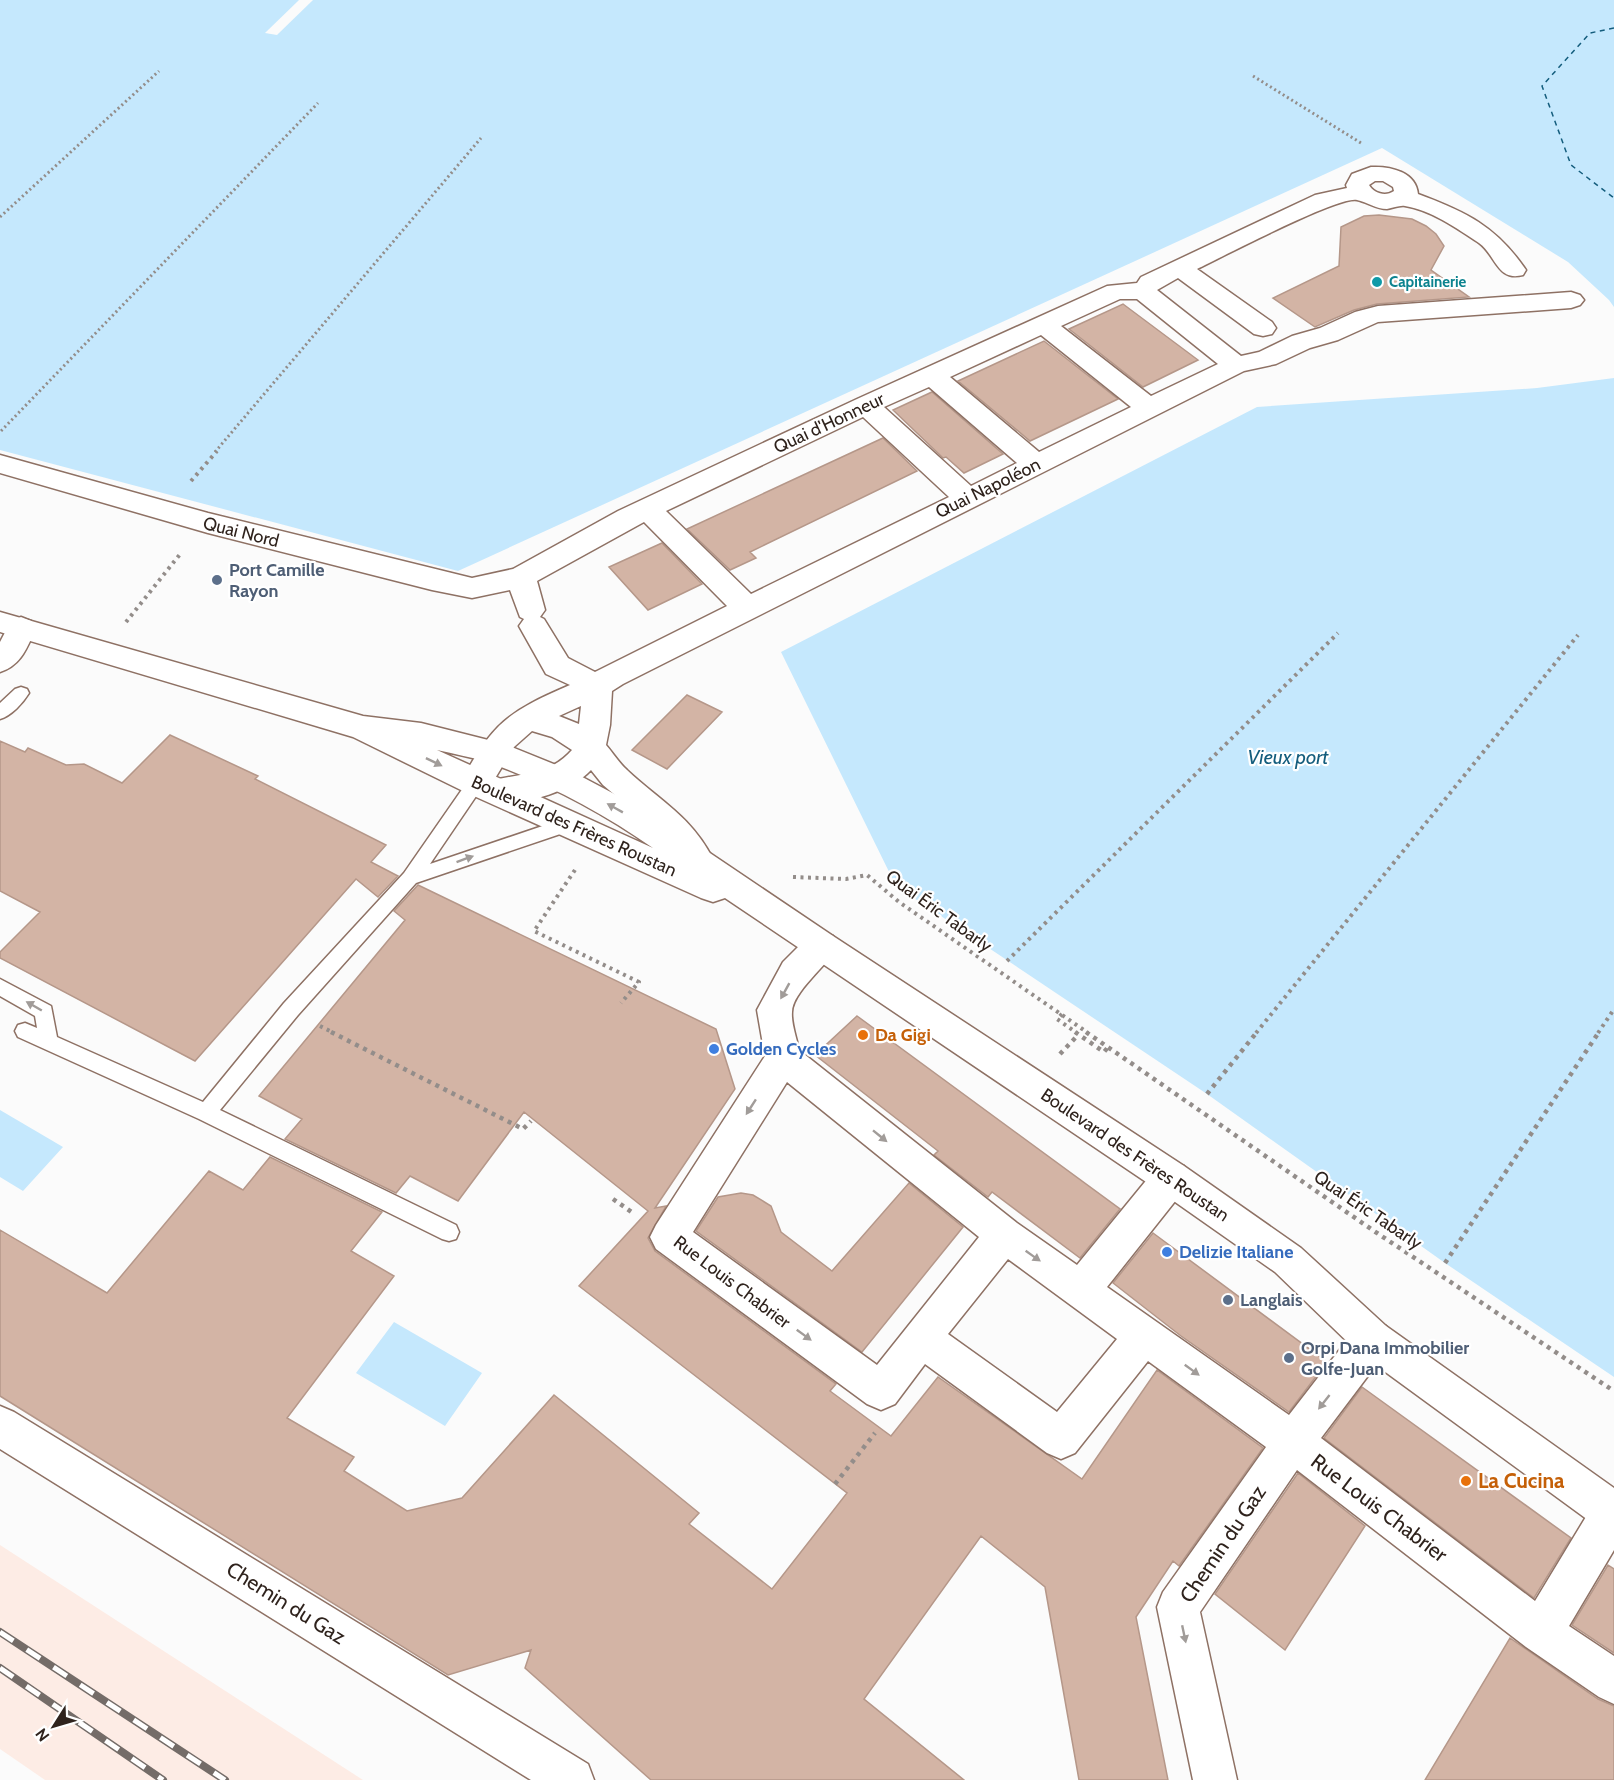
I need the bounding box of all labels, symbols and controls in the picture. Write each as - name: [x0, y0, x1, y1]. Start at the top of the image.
- place label: Capitainerie: [1389, 273, 1467, 291]
- marker: Capitainerie: [1370, 275, 1384, 289]
- street label: Quai d'Honneur: [770, 388, 888, 458]
- street label: Quai Napoléon: [932, 453, 1044, 523]
- street label: Quai Nord: [201, 512, 281, 552]
- place label: Port Camille Rayon: [229, 559, 325, 602]
- marker: Port Camille Rayon: [210, 573, 224, 587]
- water label: Vieux port: [1248, 745, 1329, 769]
- one-way arrow: [426, 757, 443, 766]
- street label: Boulevard des Frères Roustan: [468, 771, 680, 881]
- one-way arrow: [606, 803, 623, 813]
- one-way arrow: [456, 853, 474, 863]
- street label: Quai Éric Tabarly: [882, 865, 996, 957]
- one-way arrow: [780, 983, 790, 1000]
- one-way arrow: [26, 1001, 43, 1011]
- place label: Da Gigi: [875, 1024, 931, 1046]
- marker: Da Gigi: [856, 1028, 870, 1042]
- place label: Golden Cycles: [726, 1038, 837, 1060]
- marker: Golden Cycles: [707, 1042, 721, 1056]
- street label: Boulevard des Frères Roustan: [1037, 1084, 1233, 1226]
- one-way arrow: [746, 1099, 757, 1115]
- one-way arrow: [872, 1129, 888, 1142]
- street label: Quai Éric Tabarly: [1310, 1166, 1426, 1254]
- street label: Rue Louis Chabrier: [669, 1231, 795, 1333]
- place label: Delizie Italiane: [1179, 1241, 1294, 1263]
- marker: Delizie Italiane: [1160, 1245, 1174, 1259]
- one-way arrow: [1025, 1250, 1041, 1262]
- place label: Langlais: [1240, 1289, 1303, 1311]
- marker: Langlais: [1221, 1293, 1235, 1307]
- one-way arrow: [796, 1329, 812, 1342]
- place label: Orpi Dana Immobilier Golfe-Juan: [1301, 1337, 1469, 1380]
- marker: Orpi Dana Immobilier Golfe-Juan: [1282, 1351, 1296, 1365]
- one-way arrow: [1183, 1364, 1199, 1376]
- one-way arrow: [1318, 1394, 1331, 1410]
- street label: Rue Louis Chabrier: [1306, 1448, 1453, 1567]
- place label: La Cucina: [1478, 1468, 1565, 1493]
- marker: La Cucina: [1459, 1474, 1473, 1488]
- street label: Chemin du Gaz: [1174, 1480, 1271, 1607]
- street label: Chemin du Gaz: [222, 1556, 351, 1649]
- one-way arrow: [1180, 1625, 1189, 1644]
- north arrow: [24, 1696, 84, 1756]
- text: N: [31, 1724, 53, 1745]

